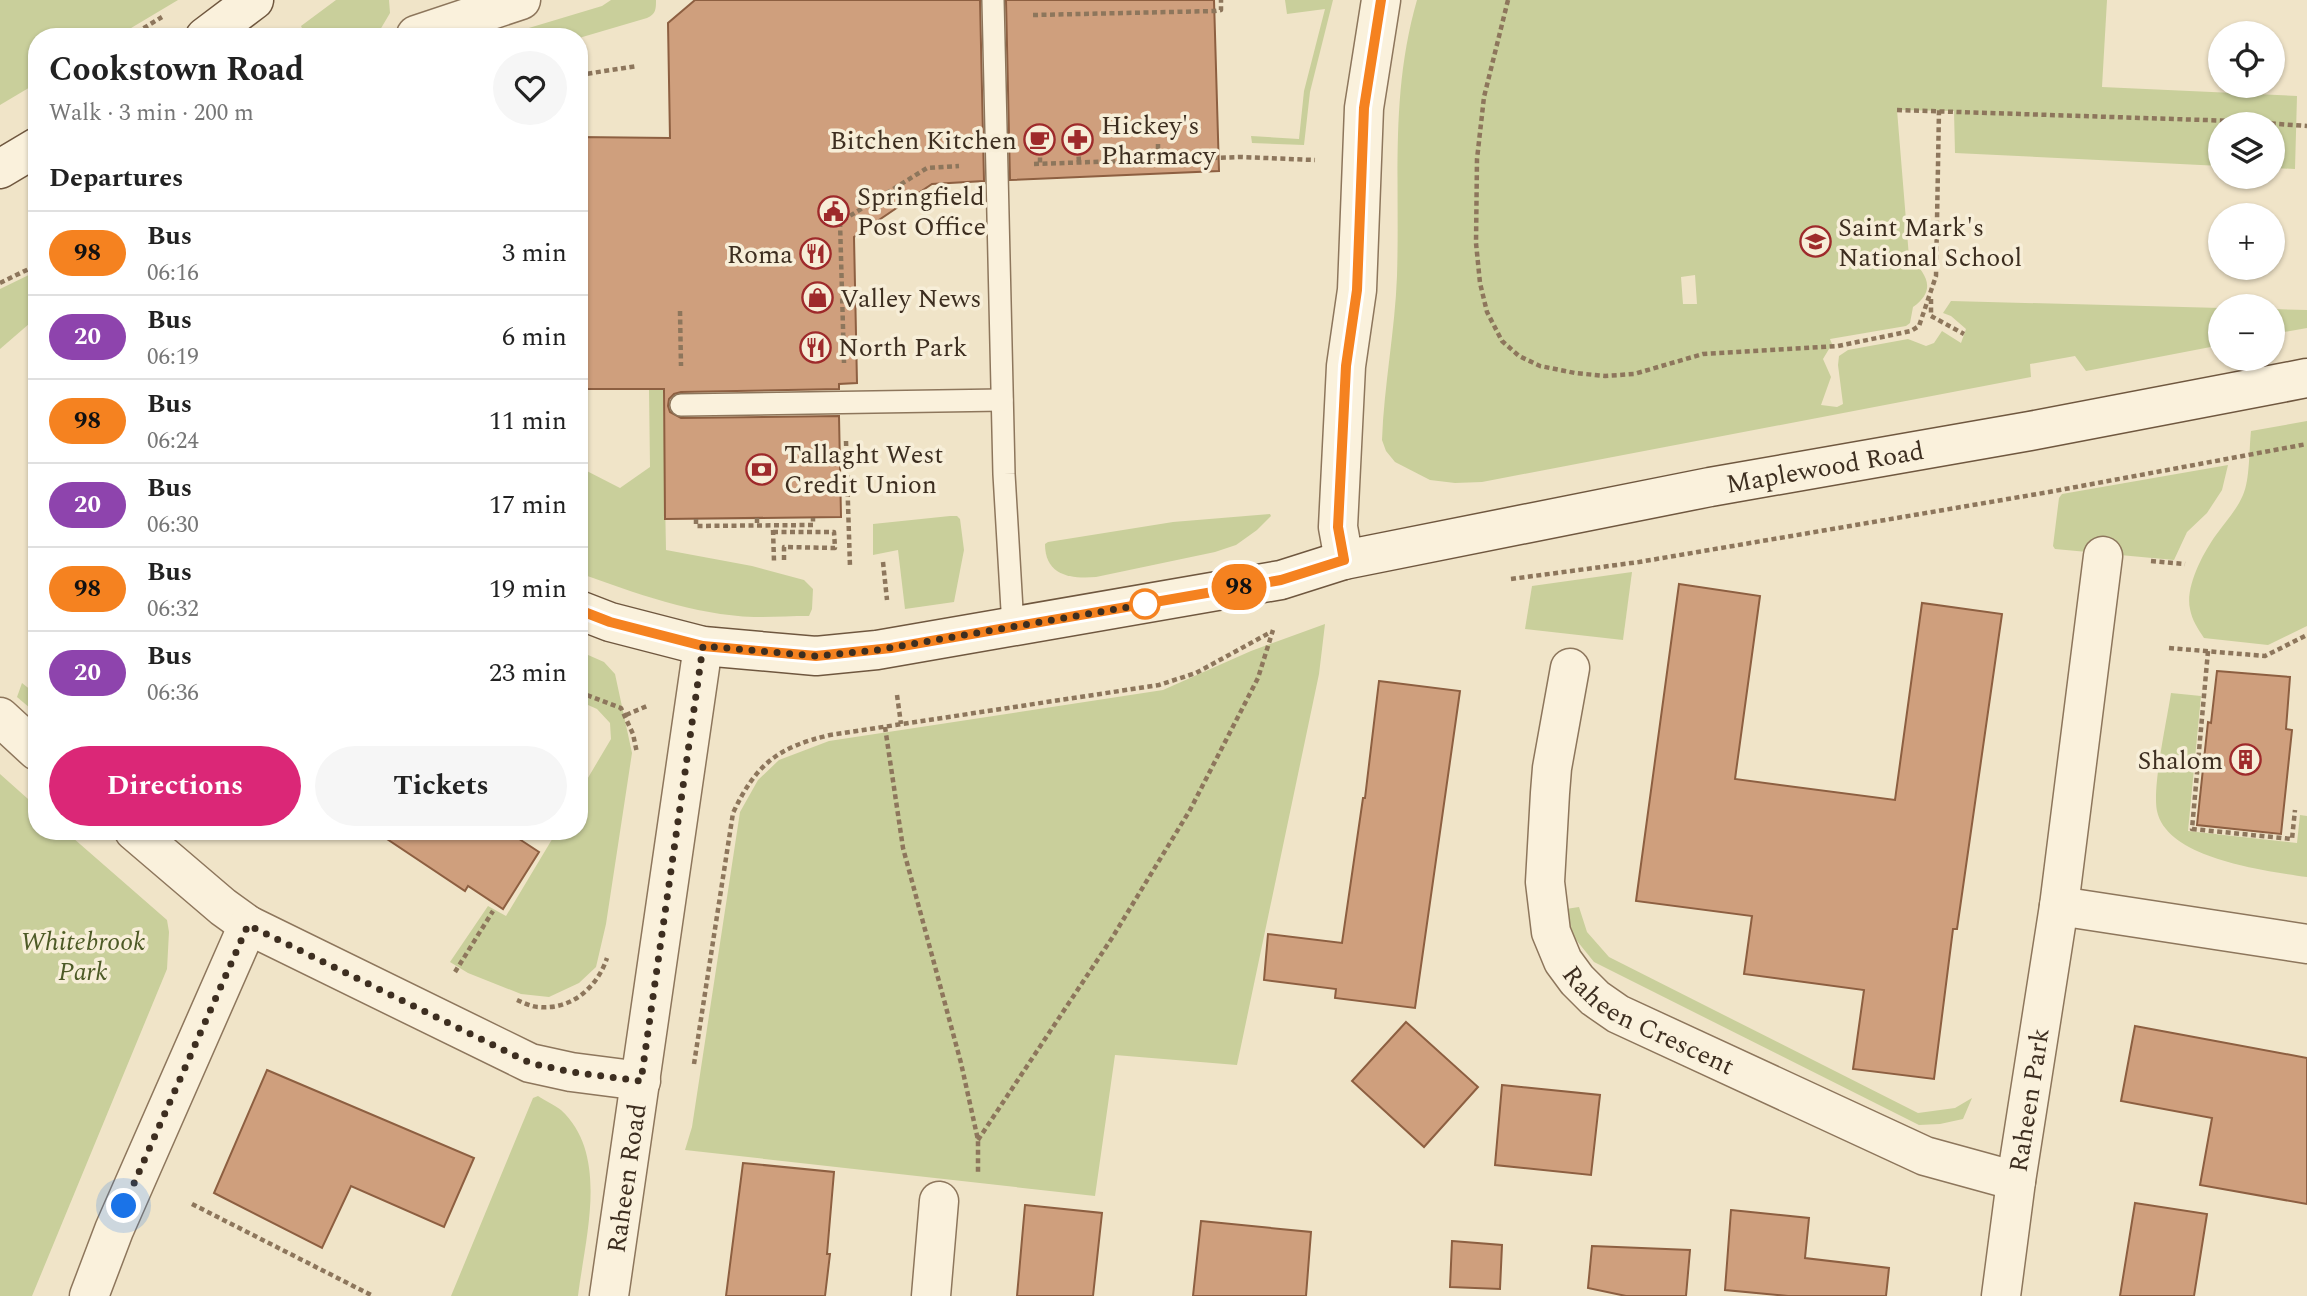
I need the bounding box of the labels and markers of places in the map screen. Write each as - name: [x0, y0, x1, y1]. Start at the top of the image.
- place label: Hickey's Pharmacy: [1101, 106, 1217, 176]
- place label: Bitchen Kitchen: [830, 121, 1017, 161]
- cafe icon: Bitchen Kitchen: [1023, 123, 1057, 157]
- pharmacy icon: Hickey's Pharmacy: [1061, 123, 1095, 157]
- place label: Springfield Post Office: [857, 177, 986, 247]
- public building icon: Springfield Post Office: [817, 194, 851, 228]
- place label: Saint Mark's National School: [1838, 208, 2022, 278]
- school or university icon: Saint Mark's National School: [1798, 225, 1832, 259]
- place label: Roma: [727, 235, 793, 275]
- restaurant icon: Roma: [799, 237, 833, 271]
- place label: Valley News: [840, 279, 982, 319]
- shop icon: Valley News: [800, 281, 834, 315]
- place label: North Park: [838, 328, 968, 368]
- restaurant icon: North Park: [798, 330, 832, 364]
- place label: Tallaght West Credit Union: [784, 435, 943, 505]
- bank icon: Tallaght West Credit Union: [744, 452, 778, 486]
- unlabelled marker: [1130, 589, 1160, 619]
- place label: Shalom: [2138, 741, 2223, 781]
- building icon: Shalom: [2229, 743, 2263, 777]

